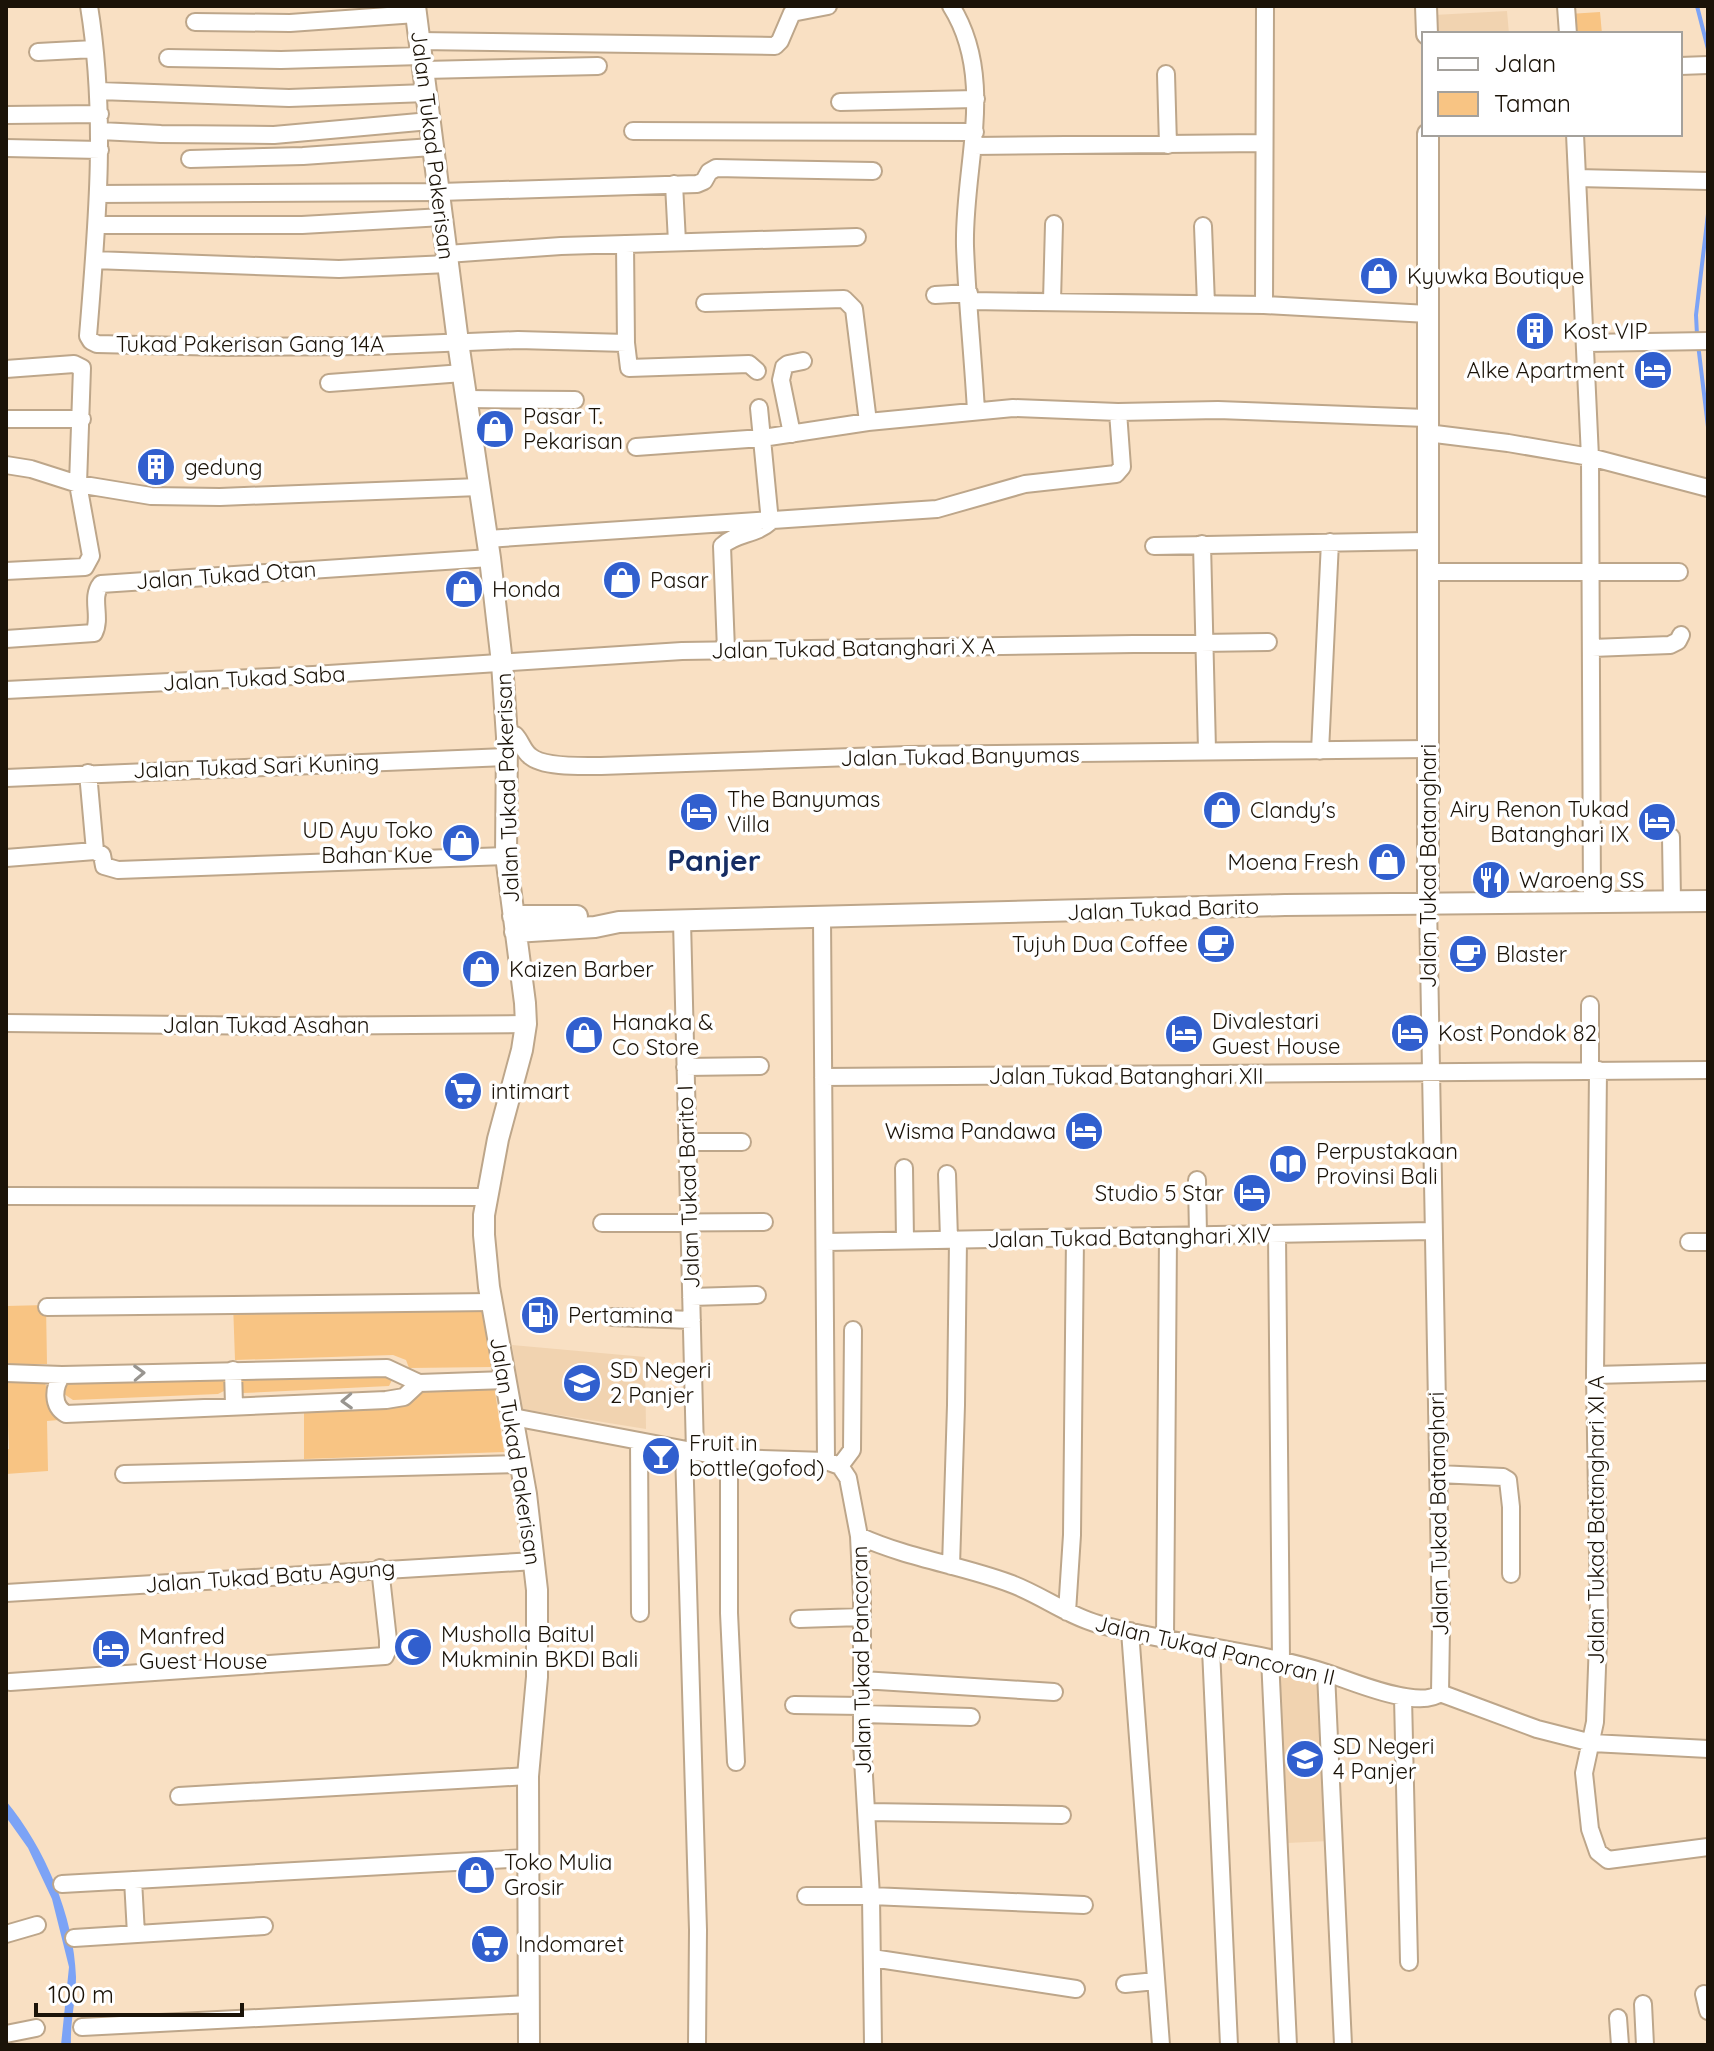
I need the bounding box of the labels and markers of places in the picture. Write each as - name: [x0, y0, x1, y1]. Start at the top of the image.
- shop icon: Kyuwka Boutique: [1358, 255, 1400, 297]
- place label: Kyuwka Boutique: [1407, 262, 1585, 290]
- building icon: Kost VIP: [1514, 310, 1556, 352]
- place label: Kost VIP: [1563, 317, 1648, 345]
- hotel icon: Alke Apartment: [1632, 349, 1674, 391]
- place label: Alke Apartment: [1466, 356, 1625, 384]
- place label: Pasar T. Pekarisan: [523, 402, 623, 455]
- shop icon: Pasar T. Pekarisan: [474, 408, 516, 450]
- building icon: gedung: [135, 446, 177, 488]
- place label: gedung: [184, 453, 262, 481]
- shop icon: Pasar: [601, 559, 643, 601]
- place label: Pasar: [650, 566, 709, 594]
- shop icon: Honda: [443, 568, 485, 610]
- place label: Honda: [492, 575, 561, 603]
- place label: The Banyumas Villa: [727, 785, 880, 838]
- shop icon: Clandy's: [1201, 789, 1243, 831]
- hotel icon: The Banyumas Villa: [678, 791, 720, 833]
- place label: Airy Renon Tukad Batanghari IX: [1450, 795, 1629, 848]
- place label: Clandy's: [1250, 796, 1336, 824]
- hotel icon: Airy Renon Tukad Batanghari IX: [1636, 801, 1678, 843]
- place label: UD Ayu Toko Bahan Kue: [302, 816, 433, 869]
- shop icon: UD Ayu Toko Bahan Kue: [440, 822, 482, 864]
- shop icon: Moena Fresh: [1366, 841, 1408, 883]
- place label: Moena Fresh: [1228, 848, 1359, 876]
- restaurant icon: Waroeng SS: [1470, 859, 1512, 901]
- place label: Waroeng SS: [1519, 866, 1644, 894]
- cafe icon: Tujuh Dua Coffee: [1195, 923, 1237, 965]
- place label: Tujuh Dua Coffee: [1012, 930, 1188, 958]
- cafe icon: Blaster: [1447, 933, 1489, 975]
- place label: Blaster: [1496, 940, 1568, 968]
- shop icon: Kaizen Barber: [460, 948, 502, 990]
- place label: Kaizen Barber: [509, 955, 654, 983]
- place label: Divalestari Guest House: [1212, 1007, 1340, 1060]
- place label: Hanaka & Co Store: [612, 1008, 713, 1061]
- hotel icon: Kost Pondok 82: [1389, 1012, 1431, 1054]
- hotel icon: Divalestari Guest House: [1163, 1013, 1205, 1055]
- shop icon: Hanaka & Co Store: [563, 1014, 605, 1056]
- place label: Kost Pondok 82: [1438, 1019, 1597, 1047]
- supermarket icon: intimart: [442, 1070, 484, 1112]
- place label: intimart: [491, 1077, 570, 1105]
- hotel icon: Wisma Pandawa: [1063, 1110, 1105, 1152]
- place label: Wisma Pandawa: [885, 1117, 1056, 1145]
- place label: Perpustakaan Provinsi Bali: [1316, 1137, 1458, 1190]
- library icon: Perpustakaan Provinsi Bali: [1267, 1143, 1309, 1185]
- hotel icon: Studio 5 Star: [1231, 1172, 1273, 1214]
- place label: Studio 5 Star: [1095, 1179, 1225, 1207]
- fuel station icon: Pertamina: [519, 1294, 561, 1336]
- place label: Pertamina: [568, 1301, 673, 1329]
- place label: SD Negeri 2 Panjer: [610, 1356, 711, 1409]
- school or university icon: SD Negeri 2 Panjer: [561, 1362, 603, 1404]
- place label: Fruit in bottle(gofod): [689, 1429, 825, 1482]
- bar icon: Fruit in bottle(gofod): [640, 1435, 682, 1477]
- place label: Musholla Baitul Mukminin BKDI Bali: [441, 1620, 638, 1673]
- place label: Manfred Guest House: [139, 1622, 267, 1675]
- mosque icon: Musholla Baitul Mukminin BKDI Bali: [392, 1626, 434, 1668]
- hotel icon: Manfred Guest House: [90, 1628, 132, 1670]
- place label: SD Negeri 4 Panjer: [1333, 1732, 1434, 1785]
- school or university icon: SD Negeri 4 Panjer: [1284, 1738, 1326, 1780]
- place label: Toko Mulia Grosir: [504, 1848, 612, 1901]
- shop icon: Toko Mulia Grosir: [455, 1854, 497, 1896]
- supermarket icon: Indomaret: [469, 1923, 511, 1965]
- place label: Indomaret: [518, 1930, 624, 1958]

